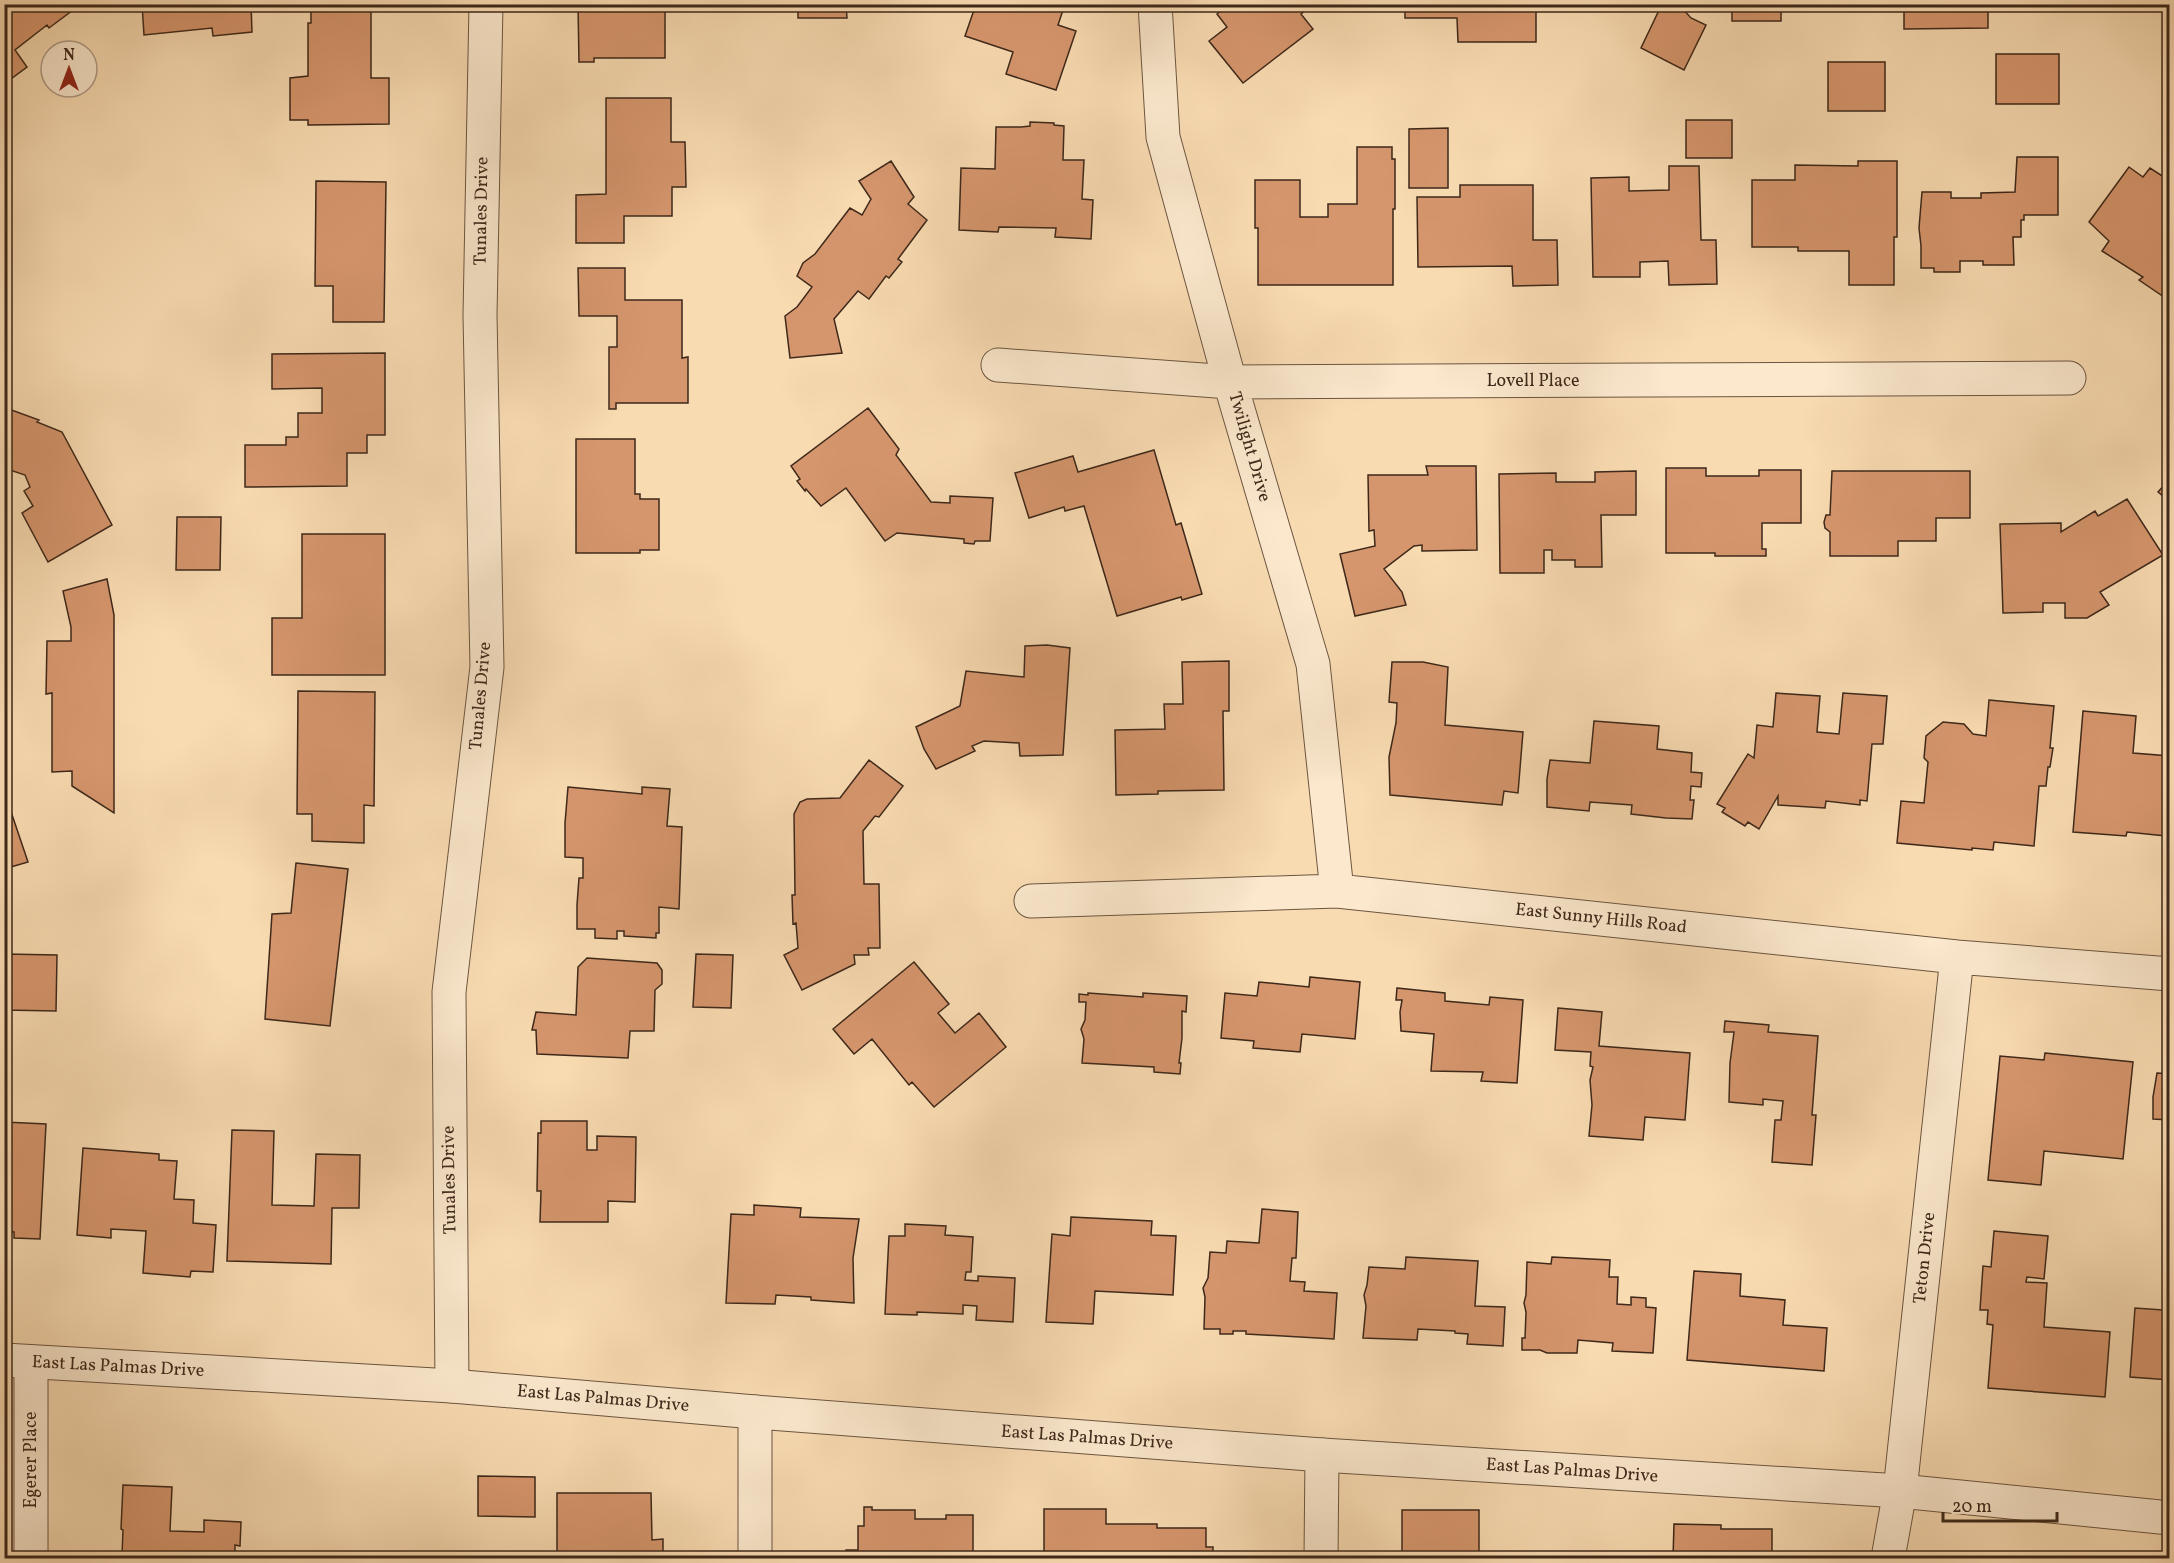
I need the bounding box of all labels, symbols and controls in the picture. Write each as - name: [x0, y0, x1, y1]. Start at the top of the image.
- north arrow: [39, 39, 99, 99]
- text: N: [63, 45, 75, 67]
- street label: Tunales Drive: [469, 156, 495, 266]
- street label: Lovell Place: [1486, 369, 1580, 394]
- street label: Twilight Drive: [1221, 389, 1277, 505]
- street label: Tunales Drive: [464, 641, 498, 751]
- street label: East Sunny Hills Road: [1514, 898, 1688, 940]
- street label: Tunales Drive: [437, 1125, 463, 1235]
- street label: Teton Drive: [1908, 1211, 1942, 1305]
- street label: East Las Palmas Drive: [31, 1350, 205, 1384]
- street label: East Las Palmas Drive: [516, 1379, 690, 1419]
- street label: Egerer Place: [19, 1411, 44, 1509]
- street label: East Las Palmas Drive: [1000, 1420, 1174, 1456]
- street label: East Las Palmas Drive: [1485, 1453, 1659, 1489]
- scale bar: [1943, 1485, 2057, 1523]
- text: 20 m: [1952, 1495, 1992, 1520]

